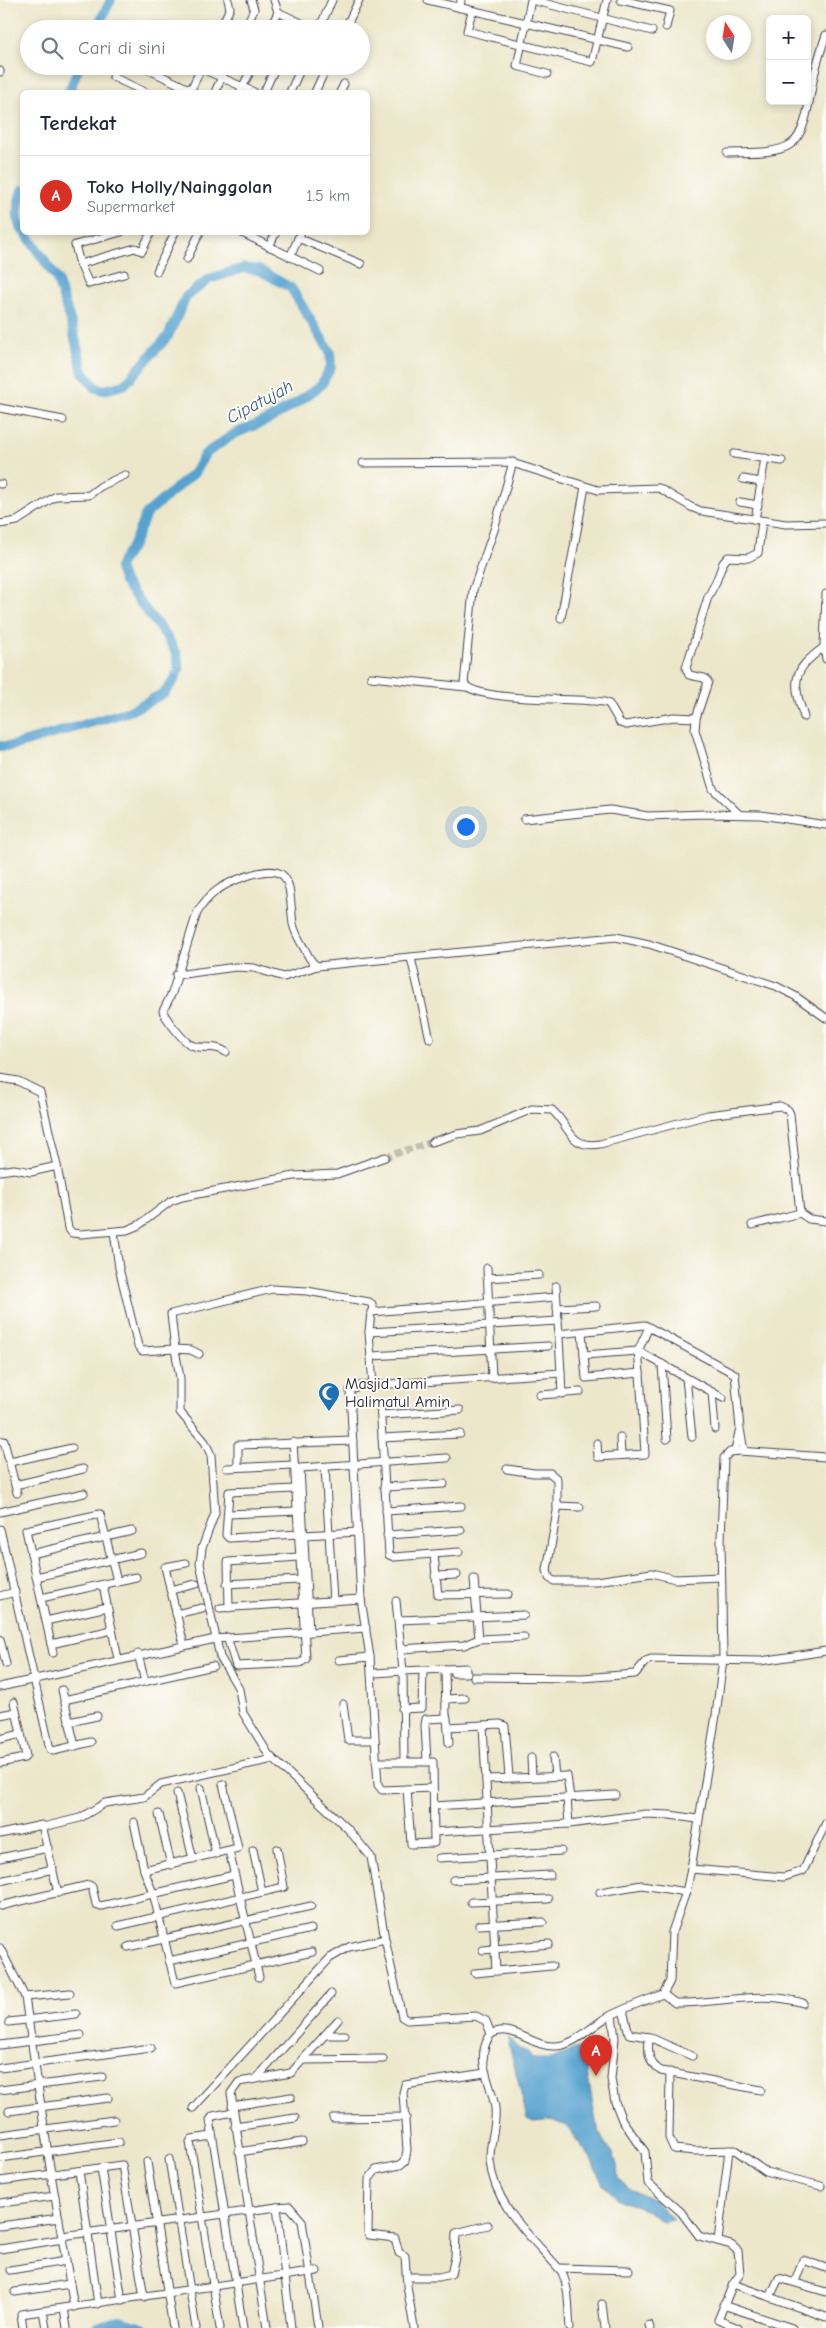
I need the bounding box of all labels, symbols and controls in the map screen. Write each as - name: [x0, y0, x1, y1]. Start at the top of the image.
- north arrow: [706, 15, 751, 60]
- map controls: [766, 15, 811, 105]
- button: +: [766, 15, 811, 60]
- search box: [20, 20, 370, 75]
- icon: search: [38, 34, 66, 62]
- text: Cari di sini: [78, 37, 165, 59]
- button: −: [766, 60, 811, 105]
- text: Terdekat: [40, 111, 116, 135]
- text: Toko Holly/Nainggolan: [87, 176, 272, 198]
- text: A: [52, 187, 60, 205]
- text: 1.5 km: [306, 187, 350, 205]
- text: Supermarket: [87, 198, 175, 216]
- water label: Cipatujah: [223, 376, 297, 428]
- your location: [453, 814, 479, 840]
- place label: Masjid Jami Halimatul Amin: [345, 1375, 450, 1411]
- mosque icon: Masjid Jami Halimatul Amin: [317, 1381, 341, 1412]
- pin: A: [580, 2035, 612, 2076]

